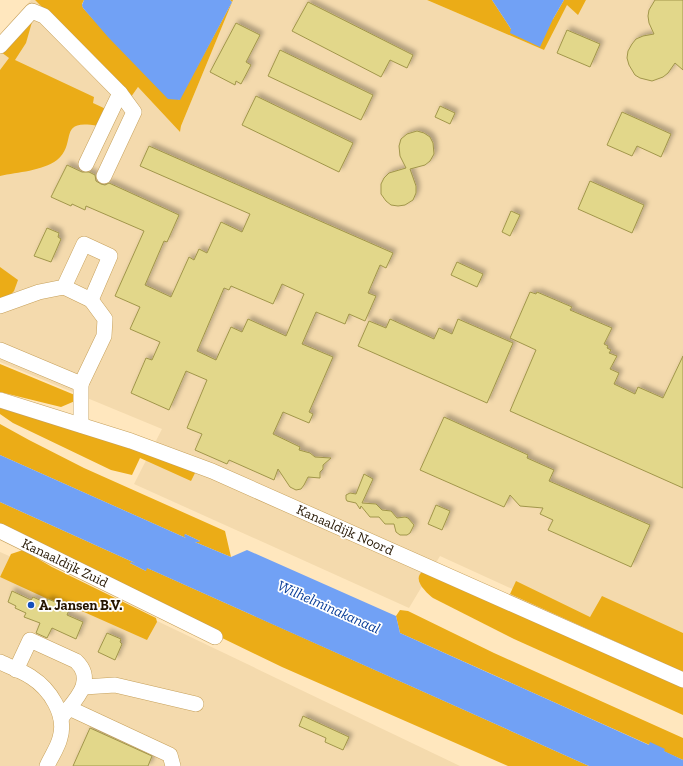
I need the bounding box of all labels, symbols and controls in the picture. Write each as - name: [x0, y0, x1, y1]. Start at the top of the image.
- street label: Kanaaldijk Noord: [294, 501, 397, 559]
- street label: Kanaaldijk Zuid: [19, 535, 111, 591]
- water label: Wilhelminakanaal: [275, 576, 383, 638]
- place label: A. Jansen B.V.: [39, 597, 123, 614]
- marker: A. Jansen B.V.: [26, 600, 36, 610]

